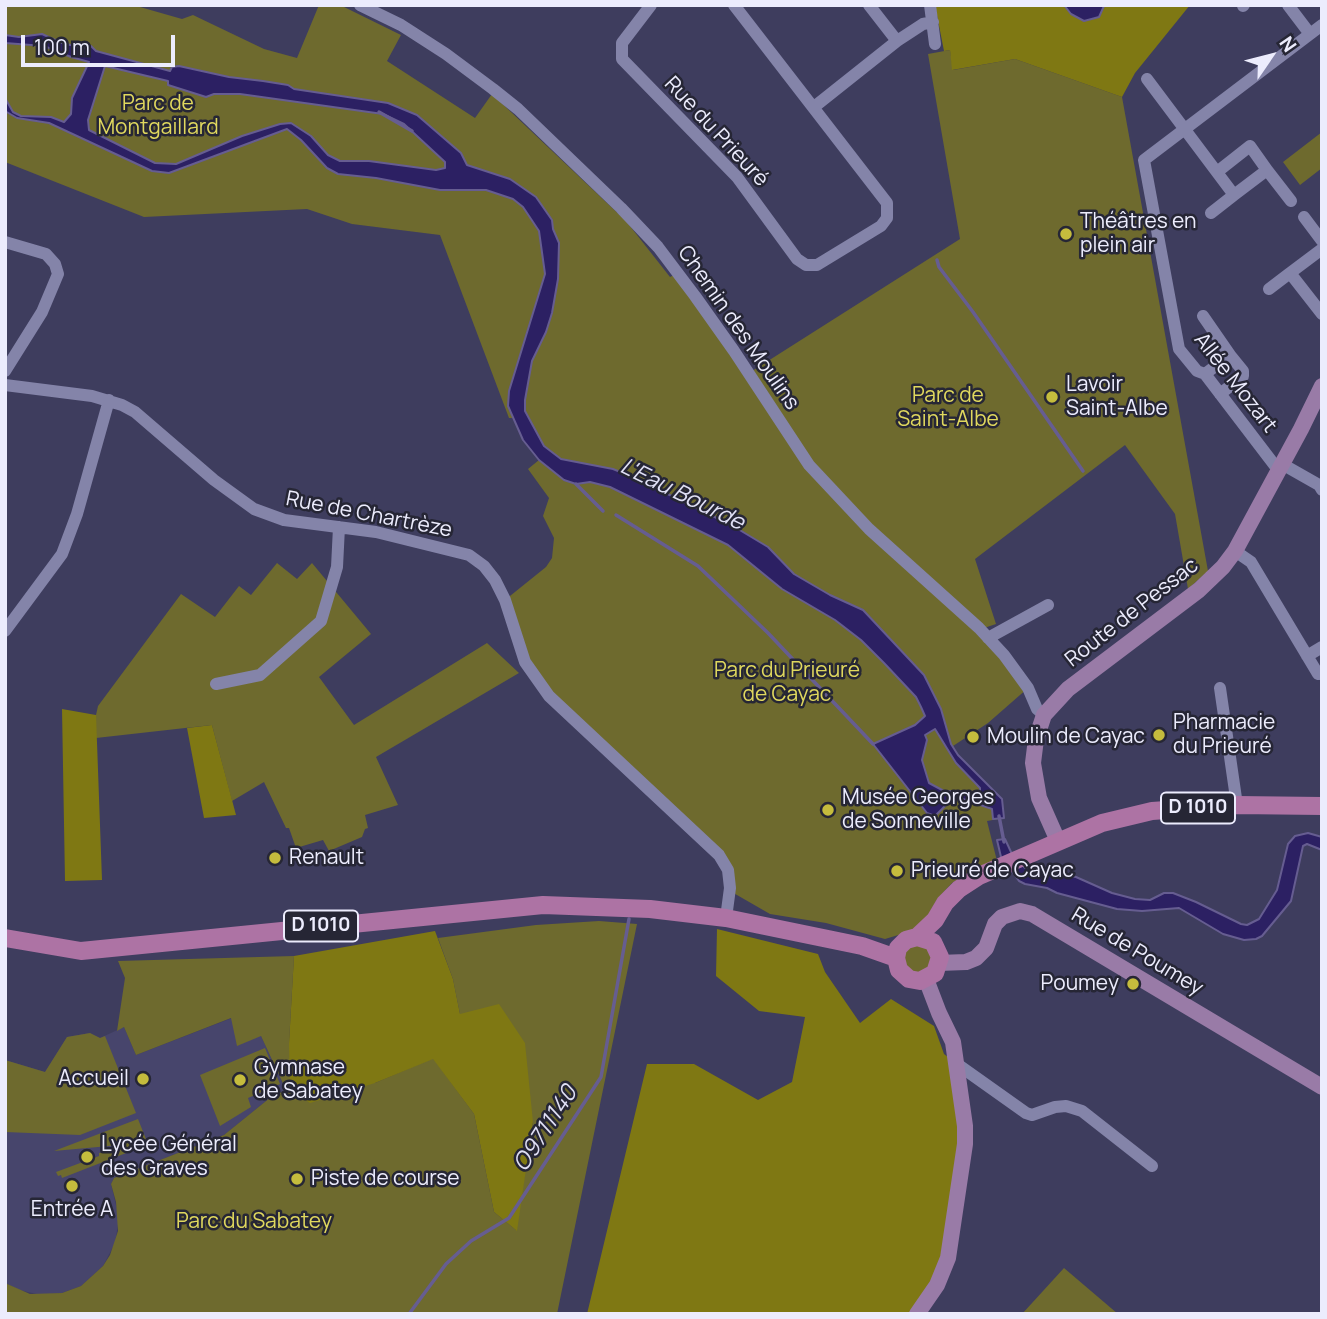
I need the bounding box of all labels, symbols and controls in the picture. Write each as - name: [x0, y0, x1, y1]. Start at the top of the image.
- scale bar: [24, 21, 178, 65]
- north arrow: [1236, 21, 1306, 91]
- text: N: [1274, 31, 1303, 57]
- text: 100 m: [34, 33, 90, 61]
- street label: Rue du Prieuré: [659, 72, 773, 192]
- park label: Parc de Montgaillard: [97, 91, 219, 141]
- place label: Théâtres en plein air: [1080, 209, 1196, 259]
- marker: Théâtres en plein air: [1058, 226, 1074, 242]
- street label: Chemin des Moulins: [672, 241, 804, 415]
- street label: Allée Mozart: [1188, 328, 1282, 438]
- place label: Lavoir Saint-Albe: [1066, 372, 1168, 422]
- park label: Parc de Saint-Albe: [897, 383, 999, 433]
- marker: Lavoir Saint-Albe: [1044, 389, 1060, 405]
- water label: L'Eau Bourde: [615, 453, 749, 537]
- street label: Rue de Chartrèze: [284, 487, 454, 543]
- street label: Route de Pessac: [1061, 553, 1203, 673]
- park label: Parc du Prieuré de Cayac: [714, 658, 860, 708]
- place label: Pharmacie du Prieuré: [1173, 710, 1275, 760]
- place label: Moulin de Cayac: [987, 724, 1145, 750]
- marker: Pharmacie du Prieuré: [1151, 727, 1167, 743]
- marker: Moulin de Cayac: [965, 729, 981, 745]
- place label: Musée Georges de Sonneville: [842, 785, 994, 835]
- road number: D 1010: [1161, 792, 1235, 824]
- marker: Musée Georges de Sonneville: [820, 802, 836, 818]
- place label: Renault: [289, 845, 364, 871]
- marker: Renault: [267, 850, 283, 866]
- place label: Prieuré de Cayac: [911, 858, 1074, 884]
- marker: Prieuré de Cayac: [889, 863, 905, 879]
- street label: Rue de Poumey: [1066, 903, 1208, 1001]
- road number: D 1010: [284, 910, 358, 942]
- place label: Poumey: [1041, 971, 1119, 997]
- marker: Poumey: [1125, 976, 1141, 992]
- place label: Gymnase de Sabatey: [254, 1055, 363, 1105]
- place label: Accueil: [58, 1066, 129, 1092]
- marker: Accueil: [135, 1071, 151, 1087]
- marker: Gymnase de Sabatey: [232, 1072, 248, 1088]
- water label: O9711140: [508, 1081, 584, 1177]
- place label: Lycée Général des Graves: [101, 1132, 237, 1182]
- marker: Lycée Général des Graves: [79, 1149, 95, 1165]
- place label: Piste de course: [311, 1166, 460, 1192]
- marker: Piste de course: [289, 1171, 305, 1187]
- marker: Entrée A: [64, 1178, 80, 1194]
- place label: Entrée A: [31, 1197, 113, 1223]
- park label: Parc du Sabatey: [176, 1209, 332, 1235]

